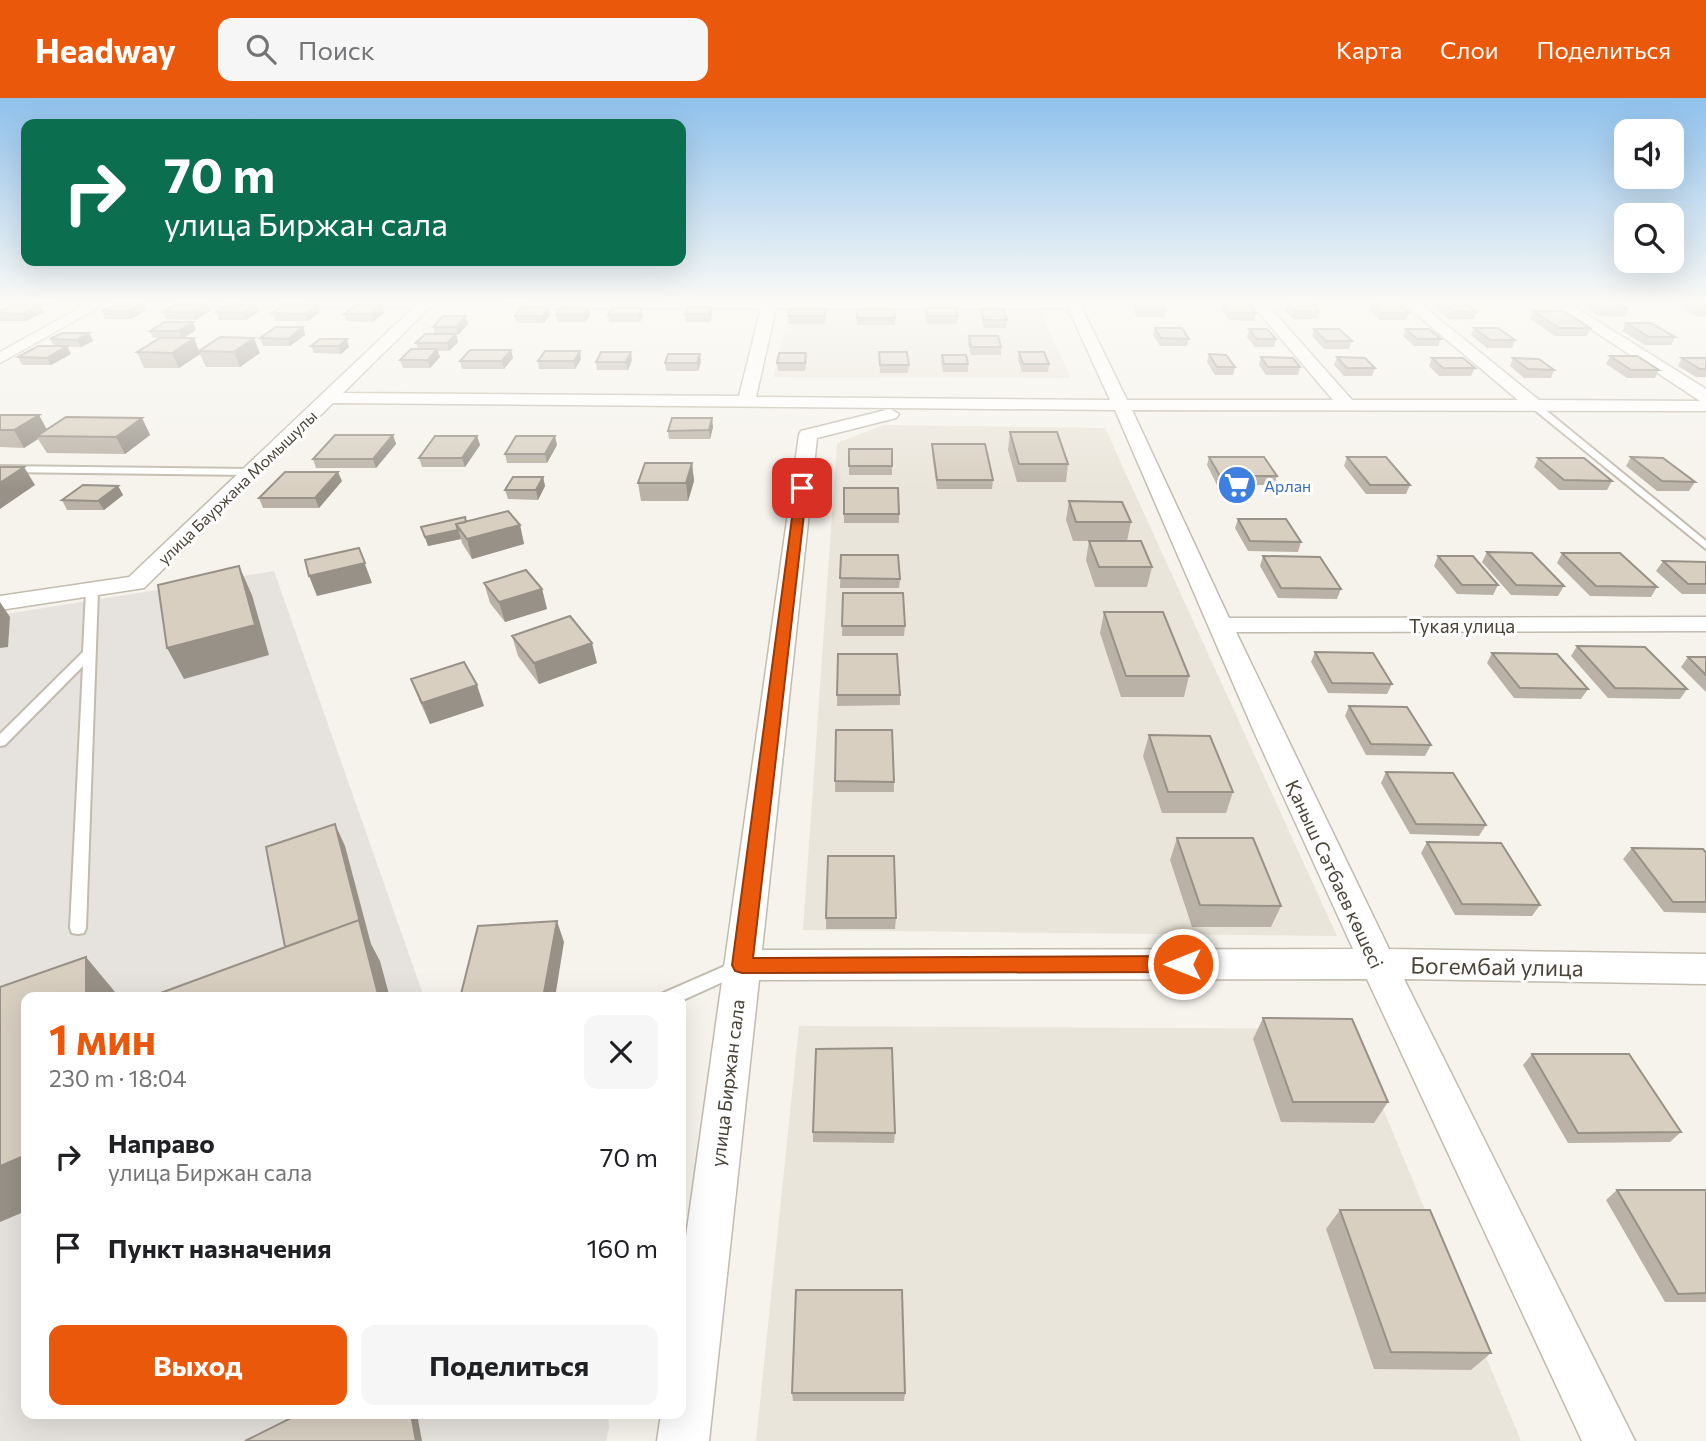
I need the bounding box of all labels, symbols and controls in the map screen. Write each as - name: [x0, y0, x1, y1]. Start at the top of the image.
- search box: [218, 18, 708, 81]
- text: Headway: [35, 29, 176, 70]
- icon: search: [242, 30, 280, 68]
- text: Поиск: [298, 34, 375, 65]
- text: Карта: [1336, 35, 1402, 64]
- text: Слои: [1440, 35, 1498, 64]
- text: Поделиться: [1536, 35, 1671, 64]
- map controls: [1614, 119, 1684, 273]
- button: sound: [1614, 119, 1684, 189]
- text: 70 m: [164, 143, 275, 203]
- icon: right: [49, 147, 140, 238]
- text: улица Биржан сала: [164, 203, 448, 243]
- button: search: [1614, 203, 1684, 273]
- street label: улица Бауржана Момышулы: [154, 406, 320, 568]
- pin: [772, 458, 832, 518]
- supermarket icon: Арлан: [1216, 464, 1258, 506]
- icon: arrive: [783, 469, 821, 507]
- place label: Арлан: [1264, 476, 1311, 495]
- street label: Тукая улица: [1409, 614, 1515, 637]
- street label: Қаныш Сәтбаев көшесі: [1281, 776, 1389, 972]
- position arrow: [1146, 927, 1220, 1001]
- street label: Богембай улица: [1410, 950, 1584, 982]
- street label: улица Биржан сала: [705, 998, 749, 1168]
- text: 1 мин: [49, 1012, 156, 1064]
- button: close: [584, 1015, 658, 1089]
- text: 230 m · 18:04: [49, 1064, 187, 1092]
- text: Направо: [108, 1127, 215, 1158]
- icon: right: [49, 1138, 87, 1176]
- text: 70 m: [600, 1141, 658, 1172]
- text: улица Биржан сала: [108, 1158, 312, 1186]
- icon: arrive: [49, 1229, 87, 1267]
- text: Пункт назначения: [108, 1232, 332, 1263]
- text: 160 m: [586, 1232, 658, 1263]
- button: Выход: [49, 1325, 347, 1405]
- button: Поделиться: [361, 1325, 658, 1405]

